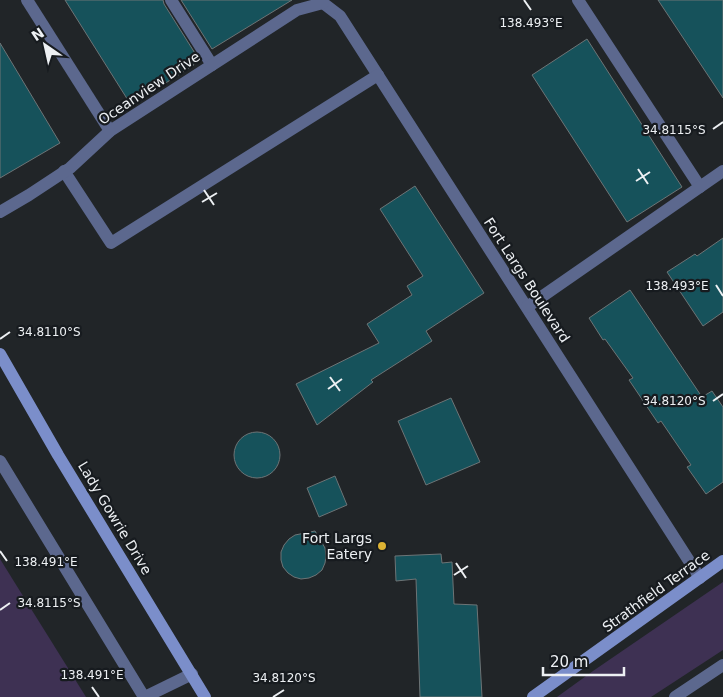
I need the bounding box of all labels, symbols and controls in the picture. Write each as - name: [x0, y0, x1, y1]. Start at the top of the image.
- text: 138.493°E: [499, 16, 563, 30]
- north arrow: [20, 20, 70, 70]
- text: N: [28, 24, 47, 44]
- street label: Oceanview Drive: [95, 48, 203, 128]
- text: 34.8115°S: [642, 123, 706, 137]
- street label: Fort Largs Boulevard: [481, 215, 573, 345]
- text: 138.493°E: [645, 279, 709, 293]
- text: 34.8110°S: [17, 325, 81, 339]
- text: 34.8120°S: [642, 394, 706, 408]
- street label: Lady Gowrie Drive: [75, 459, 155, 577]
- place label: Fort Largs Eatery: [302, 530, 372, 562]
- marker: Fort Largs Eatery: [376, 540, 388, 552]
- street label: Strathfield Terrace: [599, 547, 713, 635]
- text: 138.491°E: [14, 555, 78, 569]
- text: 34.8115°S: [17, 596, 81, 610]
- scale bar: [543, 644, 624, 676]
- text: 20 m: [550, 653, 588, 671]
- text: 138.491°E: [60, 668, 124, 682]
- text: 34.8120°S: [252, 671, 316, 685]

